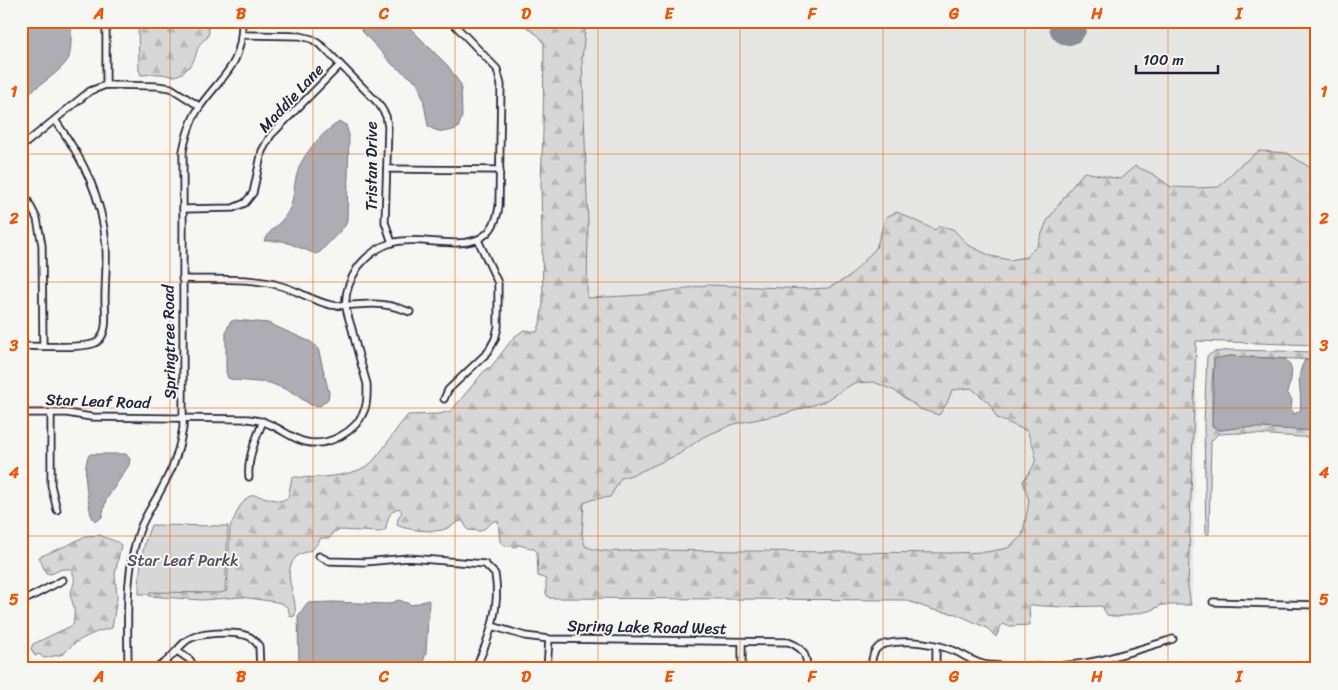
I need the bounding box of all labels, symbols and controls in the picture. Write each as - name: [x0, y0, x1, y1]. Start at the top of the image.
- text: A: [93, 0, 104, 28]
- text: B: [236, 0, 247, 28]
- text: C: [378, 0, 390, 28]
- text: D: [521, 0, 531, 28]
- text: E: [665, 0, 675, 28]
- text: F: [807, 0, 818, 28]
- text: G: [948, 0, 960, 28]
- text: H: [1090, 0, 1103, 28]
- text: I: [1235, 0, 1244, 28]
- scale bar: [1136, 42, 1218, 74]
- text: 100 m: [1143, 47, 1184, 73]
- street label: Maddie Lane: [251, 56, 331, 140]
- text: 1: [11, 77, 18, 106]
- text: 1: [1321, 77, 1328, 106]
- street label: Tristan Drive: [357, 121, 386, 211]
- text: 2: [8, 204, 19, 233]
- text: 2: [1318, 204, 1329, 233]
- street label: Springtree Road: [153, 283, 184, 399]
- text: 3: [9, 331, 19, 360]
- text: 3: [1319, 331, 1329, 360]
- street label: Star Leaf Road: [45, 385, 152, 417]
- text: 4: [8, 458, 19, 487]
- text: 4: [1318, 458, 1329, 487]
- park label: Star Leaf Parkk: [127, 546, 239, 575]
- text: 5: [9, 585, 19, 614]
- text: 5: [1319, 585, 1329, 614]
- street label: Spring Lake Road West: [567, 611, 727, 643]
- text: A: [93, 662, 104, 690]
- text: B: [236, 662, 247, 690]
- text: C: [378, 662, 390, 690]
- text: D: [521, 662, 531, 690]
- text: E: [665, 662, 675, 690]
- text: F: [807, 662, 818, 690]
- text: G: [948, 662, 960, 690]
- text: H: [1090, 662, 1103, 690]
- text: I: [1235, 662, 1244, 690]

